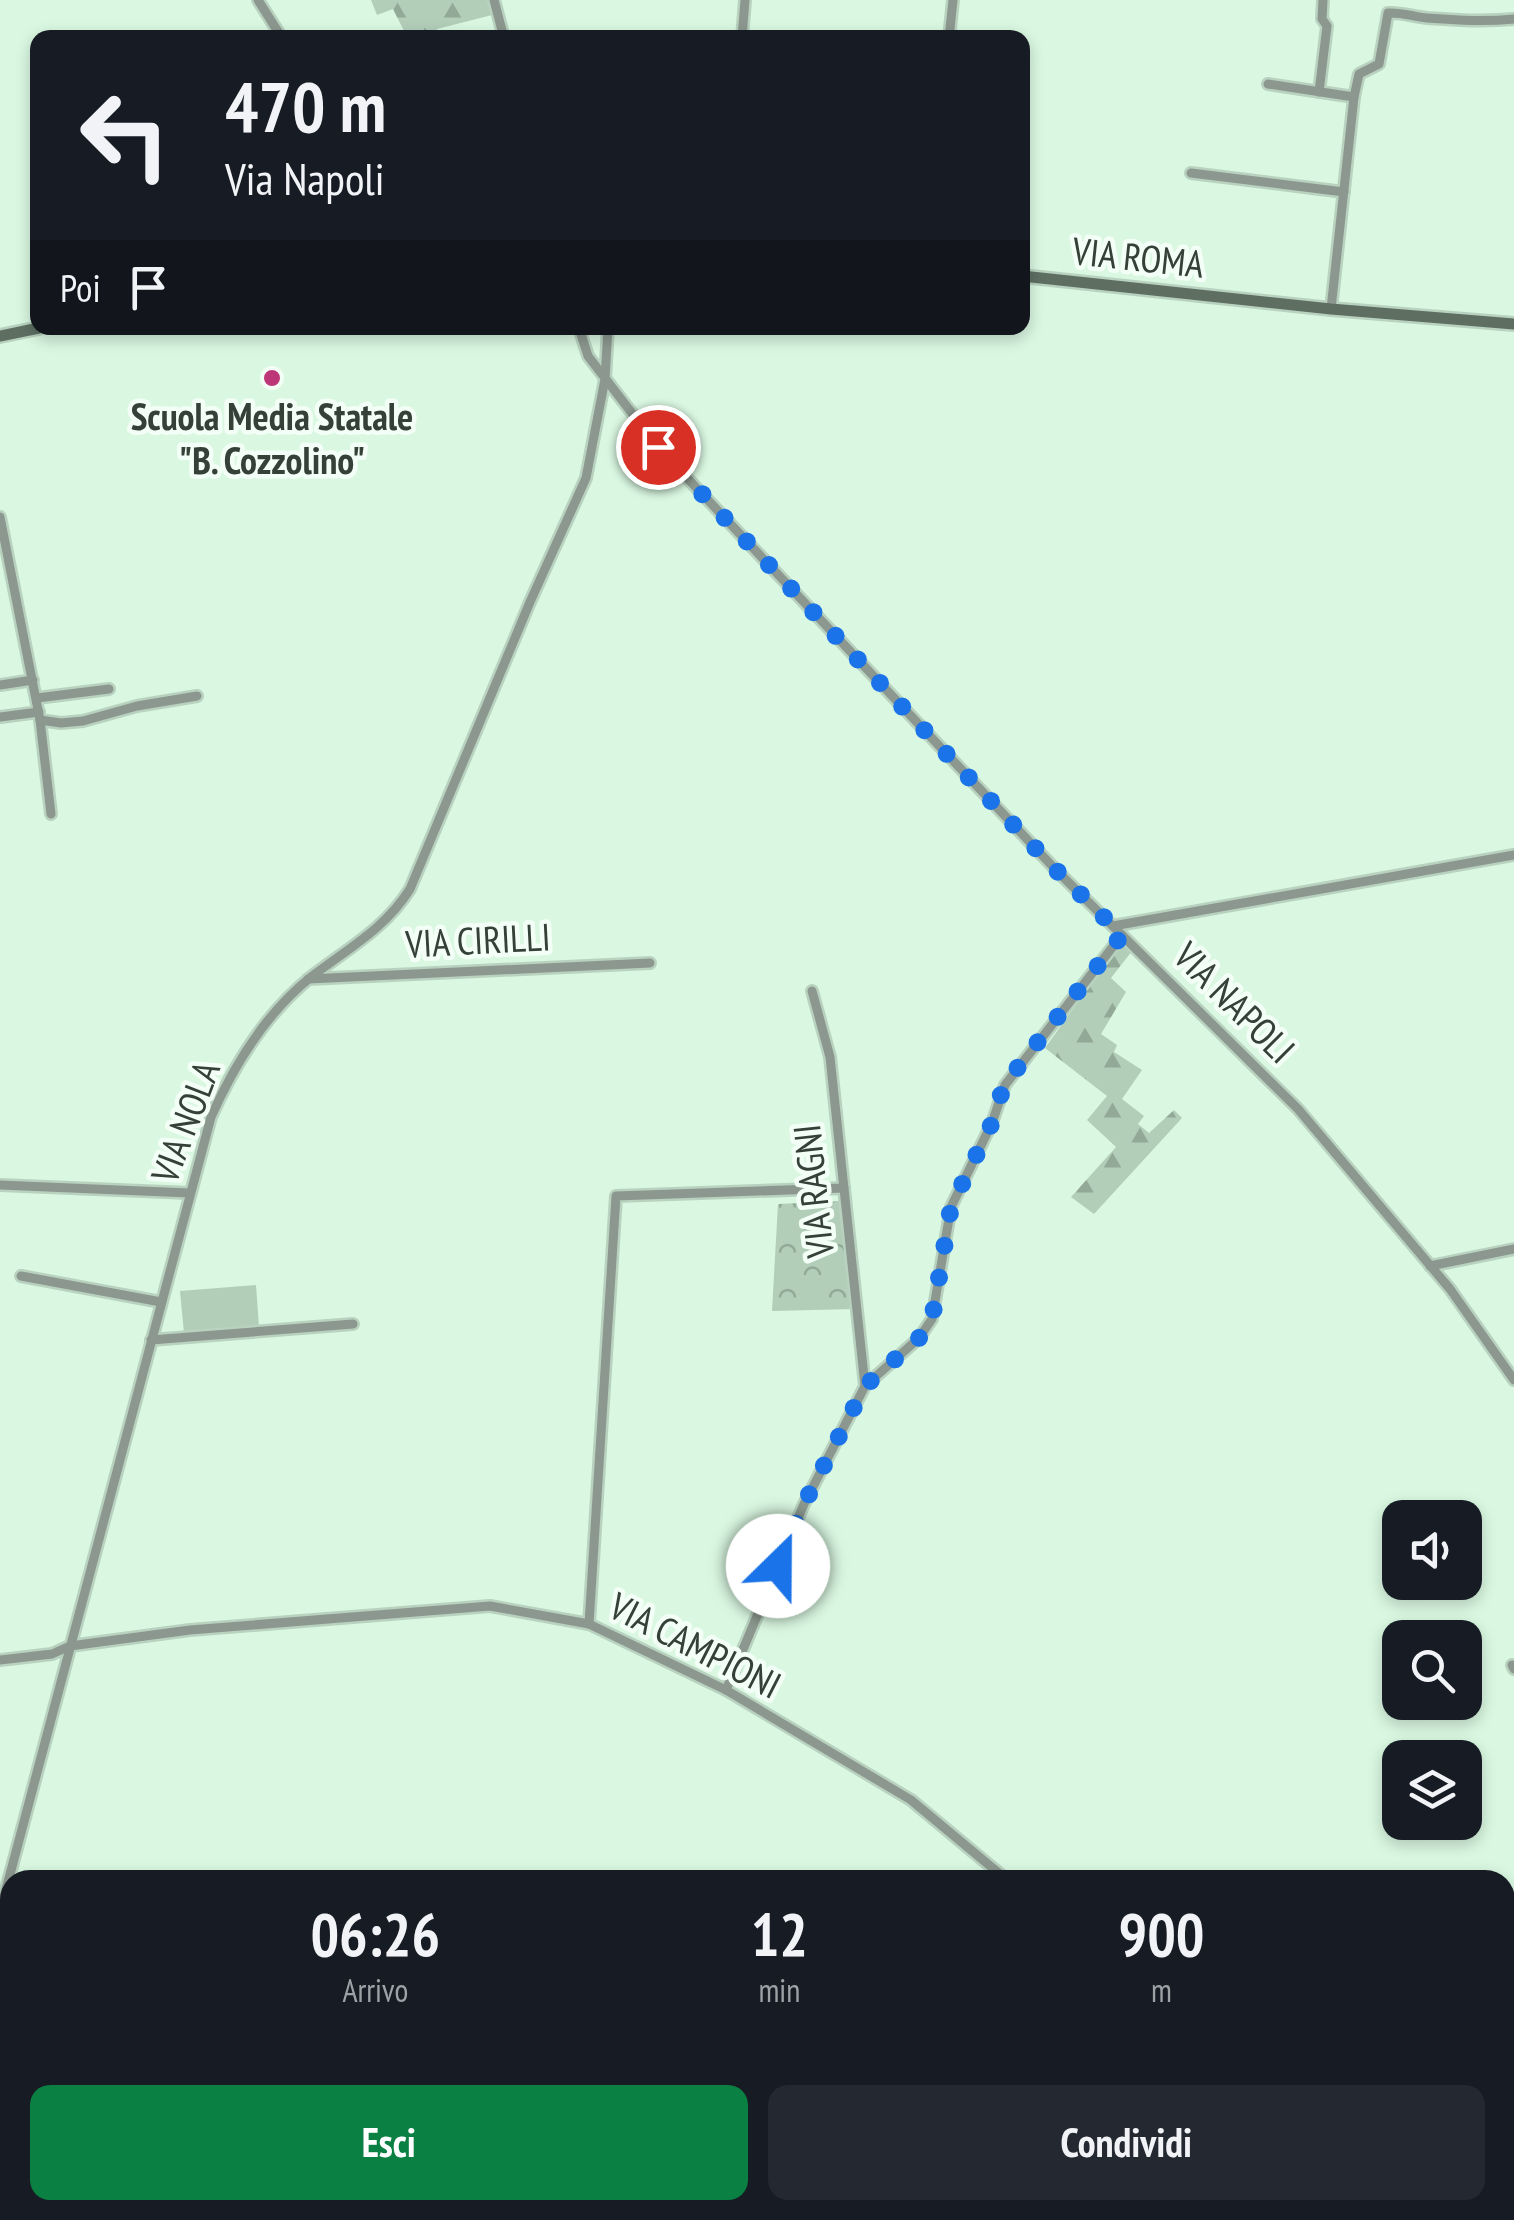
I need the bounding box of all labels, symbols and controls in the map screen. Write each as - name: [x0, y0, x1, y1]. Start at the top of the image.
- text: 470 m: [225, 61, 386, 151]
- icon: left: [60, 70, 190, 200]
- text: Via Napoli: [225, 149, 385, 207]
- street label: VIA ROMA: [1069, 225, 1206, 288]
- icon: arrive: [121, 260, 176, 315]
- text: Poi: [60, 263, 101, 312]
- marker: Scuola Media Statale "B. Cozzolino": [261, 367, 283, 389]
- place label: Scuola Media Statale "B. Cozzolino": [131, 391, 413, 484]
- pin: [616, 405, 701, 490]
- icon: arrive: [631, 420, 686, 475]
- street label: VIA CIRILLI: [403, 911, 552, 968]
- street label: VIA NAPOLI: [1163, 930, 1306, 1073]
- street label: VIA NOLA: [139, 1054, 230, 1190]
- street label: VIA RAGNI: [781, 1122, 844, 1261]
- map controls: [1382, 1500, 1482, 1840]
- button: sound: [1382, 1500, 1482, 1600]
- position arrow: [726, 1514, 830, 1618]
- street label: VIA CAMPIONI: [601, 1580, 790, 1709]
- button: search: [1382, 1620, 1482, 1720]
- button: layers: [1382, 1740, 1482, 1840]
- text: 06:26: [310, 1895, 440, 1973]
- text: 12: [751, 1895, 808, 1973]
- text: 900: [1118, 1895, 1205, 1973]
- text: Arrivo: [342, 1969, 408, 2011]
- text: min: [758, 1969, 800, 2011]
- text: m: [1151, 1969, 1172, 2011]
- button: Esci: [30, 2085, 748, 2200]
- button: Condividi: [768, 2085, 1485, 2200]

